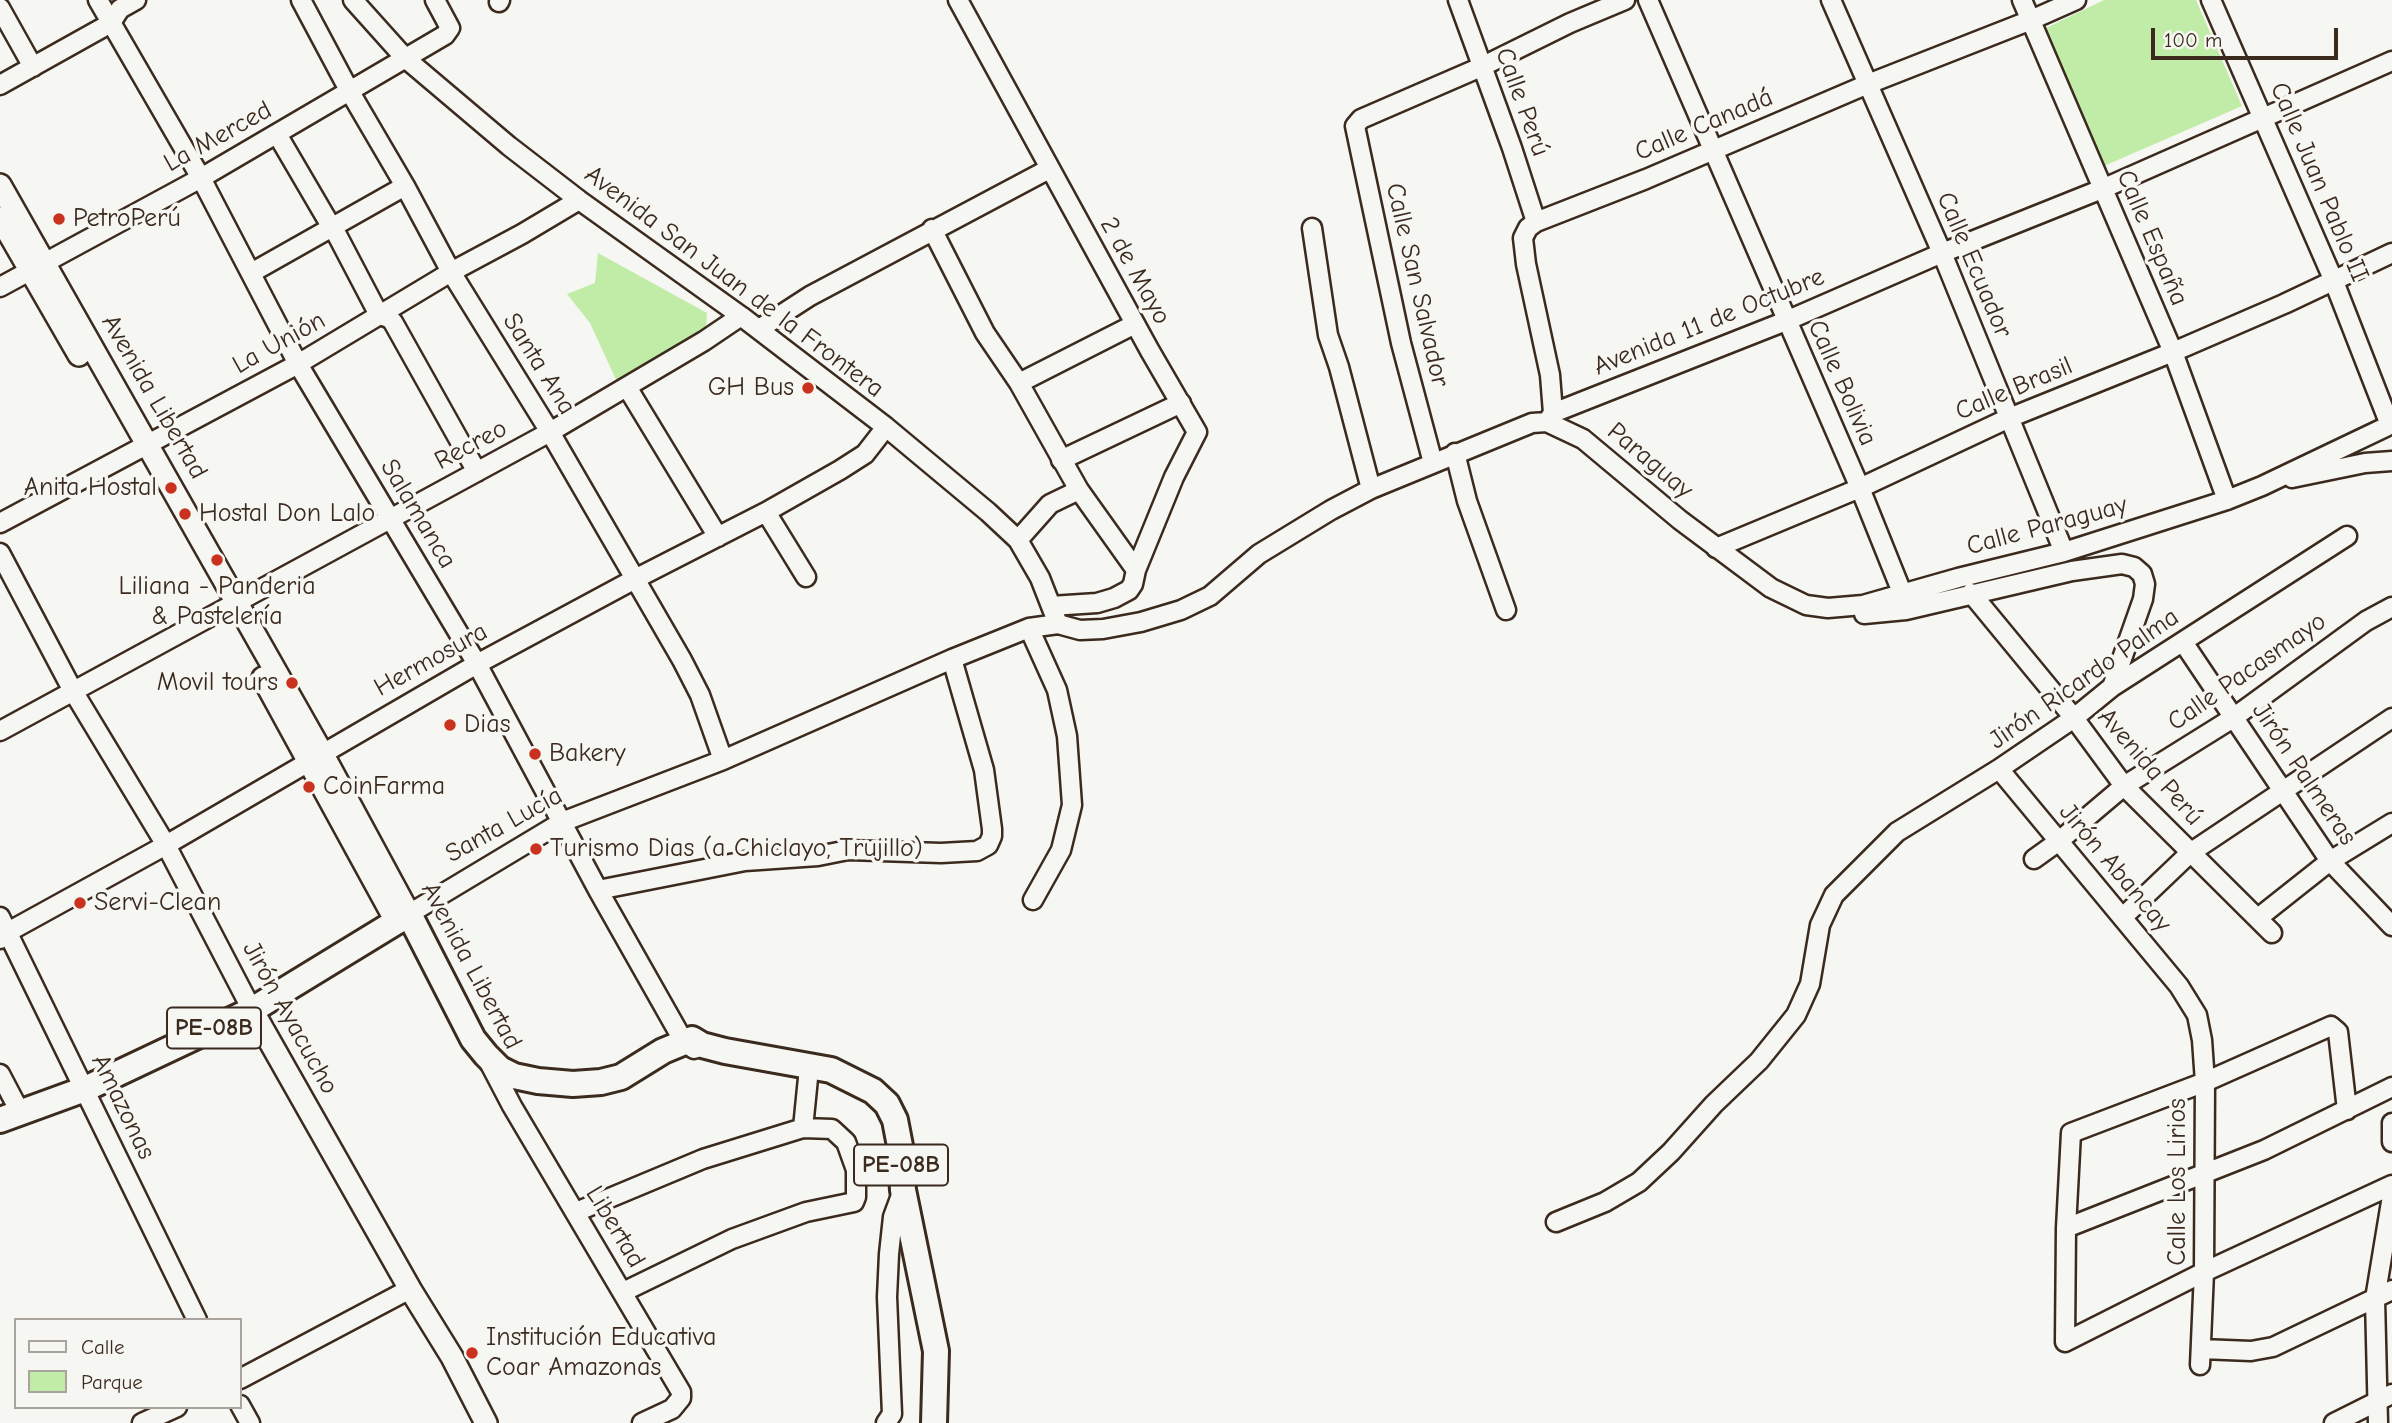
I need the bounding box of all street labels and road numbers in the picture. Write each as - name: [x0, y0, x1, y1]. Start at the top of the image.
- street label: Calle Perú: [1488, 44, 1556, 160]
- street label: Calle Juan Pablo II: [2263, 78, 2375, 286]
- street label: Calle Canadá: [1630, 82, 1778, 168]
- street label: La Merced: [159, 95, 277, 179]
- street label: Avenida San Juan de la Frontera: [578, 159, 890, 405]
- street label: Calle España: [2110, 166, 2194, 310]
- street label: Calle San Salvador: [1378, 180, 1456, 390]
- street label: Calle Ecuador: [1929, 187, 2019, 343]
- street label: 2 de Mayo: [1093, 212, 1177, 330]
- street label: Avenida 11 de Octubre: [1589, 261, 1829, 383]
- street label: La Unión: [227, 305, 331, 381]
- street label: Santa Ana: [496, 307, 582, 421]
- street label: Avenida Libertad: [94, 309, 214, 485]
- street label: Calle Bolivia: [1800, 315, 1884, 451]
- street label: Calle Brasil: [1951, 350, 2077, 428]
- street label: Recreo: [430, 413, 512, 477]
- street label: Paraguay: [1601, 416, 1699, 506]
- street label: Salamanca: [373, 454, 463, 574]
- street label: Calle Paraguay: [1963, 490, 2131, 562]
- street label: Jirón Ricardo Palma: [1983, 602, 2185, 756]
- street label: Calle Pacasmayo: [2162, 606, 2332, 738]
- street label: Hermosura: [369, 616, 493, 704]
- street label: Jirón Palmeras: [2245, 697, 2363, 851]
- street label: Avenida Perú: [2091, 702, 2209, 832]
- street label: Santa Lucía: [440, 780, 568, 870]
- street label: Jirón Abancay: [2052, 797, 2178, 939]
- street label: Avenida Libertad: [414, 877, 528, 1055]
- street label: Jirón Ayacucho: [235, 936, 345, 1100]
- road number: PE-08B: [167, 1008, 261, 1048]
- street label: Amazonas: [84, 1049, 162, 1165]
- street label: Calle Los Lirios: [2162, 1098, 2194, 1266]
- road number: PE-08B: [854, 1144, 948, 1185]
- street label: Libertad: [578, 1180, 652, 1274]

